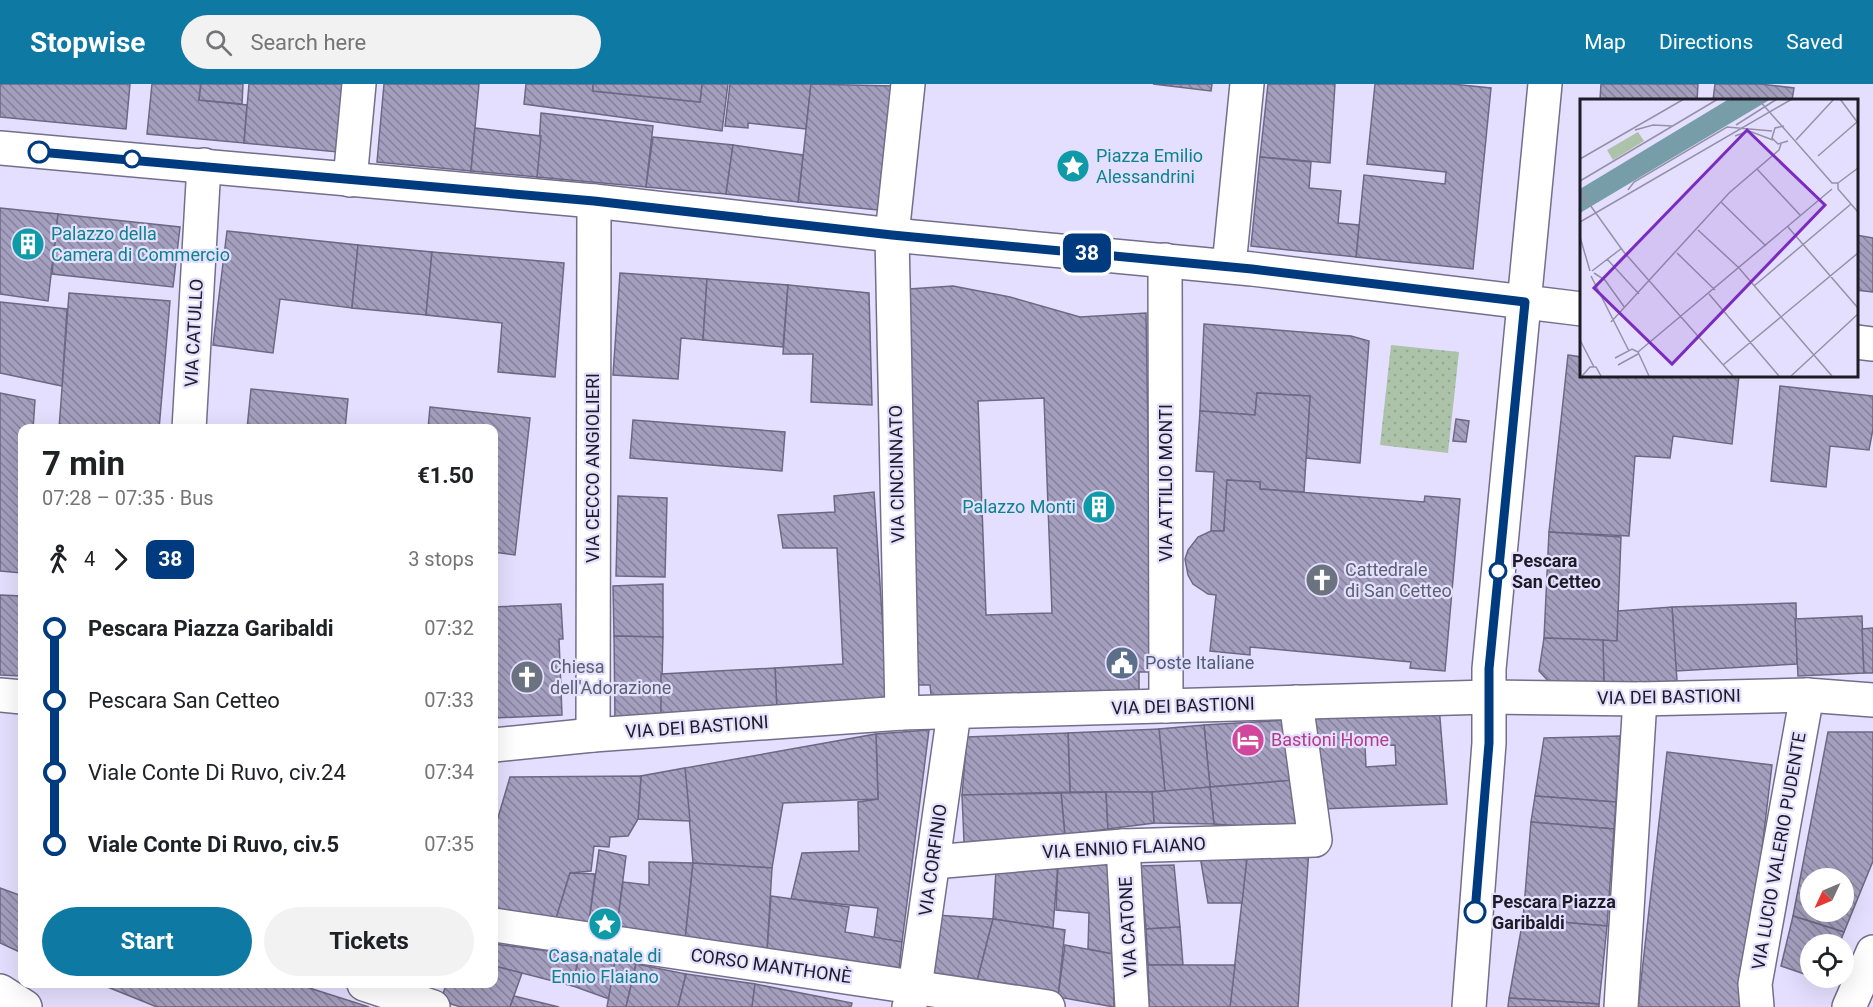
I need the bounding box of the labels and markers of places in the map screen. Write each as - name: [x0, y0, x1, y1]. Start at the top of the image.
- unlabelled marker: [28, 141, 50, 163]
- place label: Piazza Emilio Alessandrini: [1096, 145, 1203, 187]
- place icon: Piazza Emilio Alessandrini: [1055, 148, 1091, 184]
- unlabelled marker: [123, 150, 141, 168]
- place label: Palazzo della Camera di Commercio: [51, 223, 230, 265]
- building icon: Palazzo della Camera di Commercio: [10, 226, 46, 262]
- building icon: Palazzo Monti: [1081, 489, 1117, 525]
- place label: Palazzo Monti: [962, 496, 1076, 517]
- place label: Pescara San Cetteo: [1512, 550, 1601, 592]
- place label: Cattedrale di San Cetteo: [1345, 559, 1452, 601]
- church icon: Cattedrale di San Cetteo: [1304, 562, 1340, 598]
- marker: Pescara San Cetteo: [1489, 562, 1507, 580]
- public building icon: Poste Italiane: [1104, 645, 1140, 681]
- place label: Poste Italiane: [1145, 652, 1254, 673]
- place label: Chiesa dell'Adorazione: [550, 656, 671, 698]
- church icon: Chiesa dell'Adorazione: [509, 659, 545, 695]
- hotel icon: Bastioni Home: [1230, 722, 1266, 758]
- place label: Bastioni Home: [1271, 729, 1389, 750]
- place label: Pescara Piazza Garibaldi: [1492, 891, 1616, 933]
- marker: Pescara Piazza Garibaldi: [1464, 901, 1486, 923]
- place icon: Casa natale di Ennio Flaiano: [587, 906, 623, 942]
- place label: Casa natale di Ennio Flaiano: [548, 945, 662, 987]

